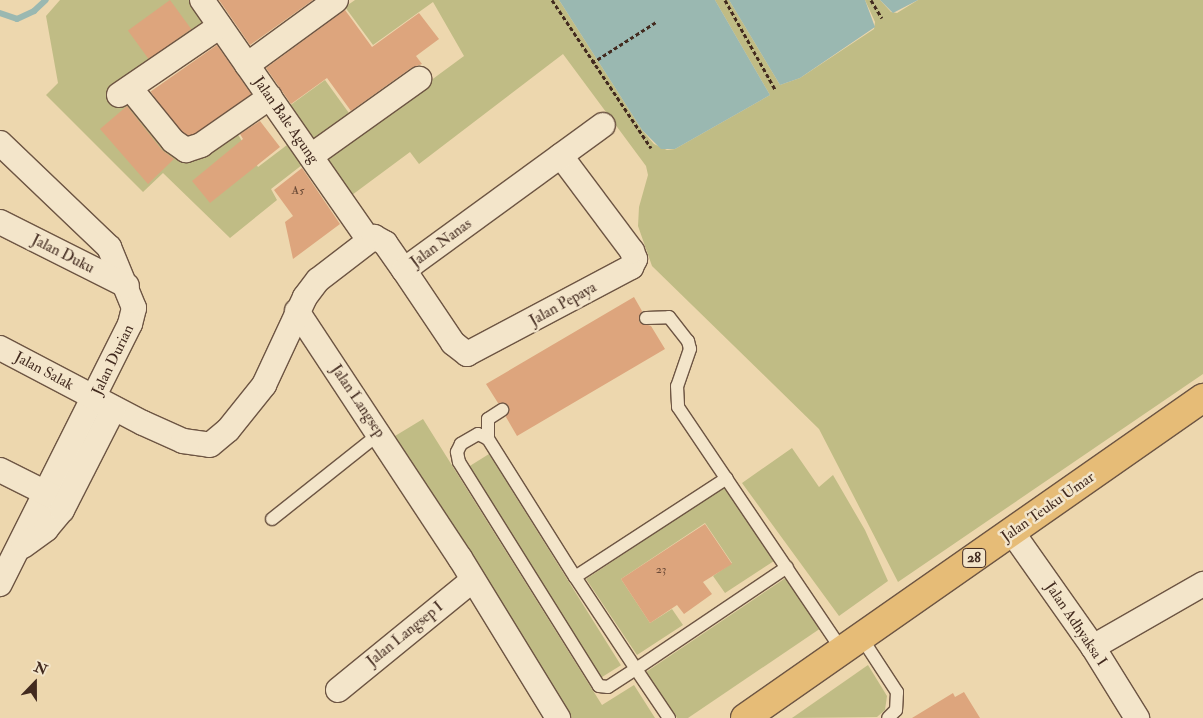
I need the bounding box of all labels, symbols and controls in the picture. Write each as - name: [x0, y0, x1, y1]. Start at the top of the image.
- street label: Jalan Bale Agung: [249, 73, 323, 167]
- house number: A5: [292, 184, 304, 198]
- street label: Jalan Nanas: [407, 215, 475, 271]
- street label: Jalan Duku: [29, 231, 97, 277]
- street label: Jalan Pepaya: [526, 278, 600, 330]
- street label: Jalan Durian: [88, 322, 138, 398]
- street label: Jalan Salak: [11, 348, 77, 394]
- street label: Jalan Langsep: [327, 361, 389, 441]
- street label: Jalan Teuku Umar: [998, 468, 1098, 546]
- road number: 28: [962, 546, 986, 570]
- house number: 23: [656, 563, 666, 577]
- street label: Jalan Adhyaksa I: [1041, 578, 1111, 670]
- street label: Jalan Langsep I: [363, 598, 447, 670]
- north arrow: [10, 658, 60, 708]
- text: N: [32, 658, 50, 679]

